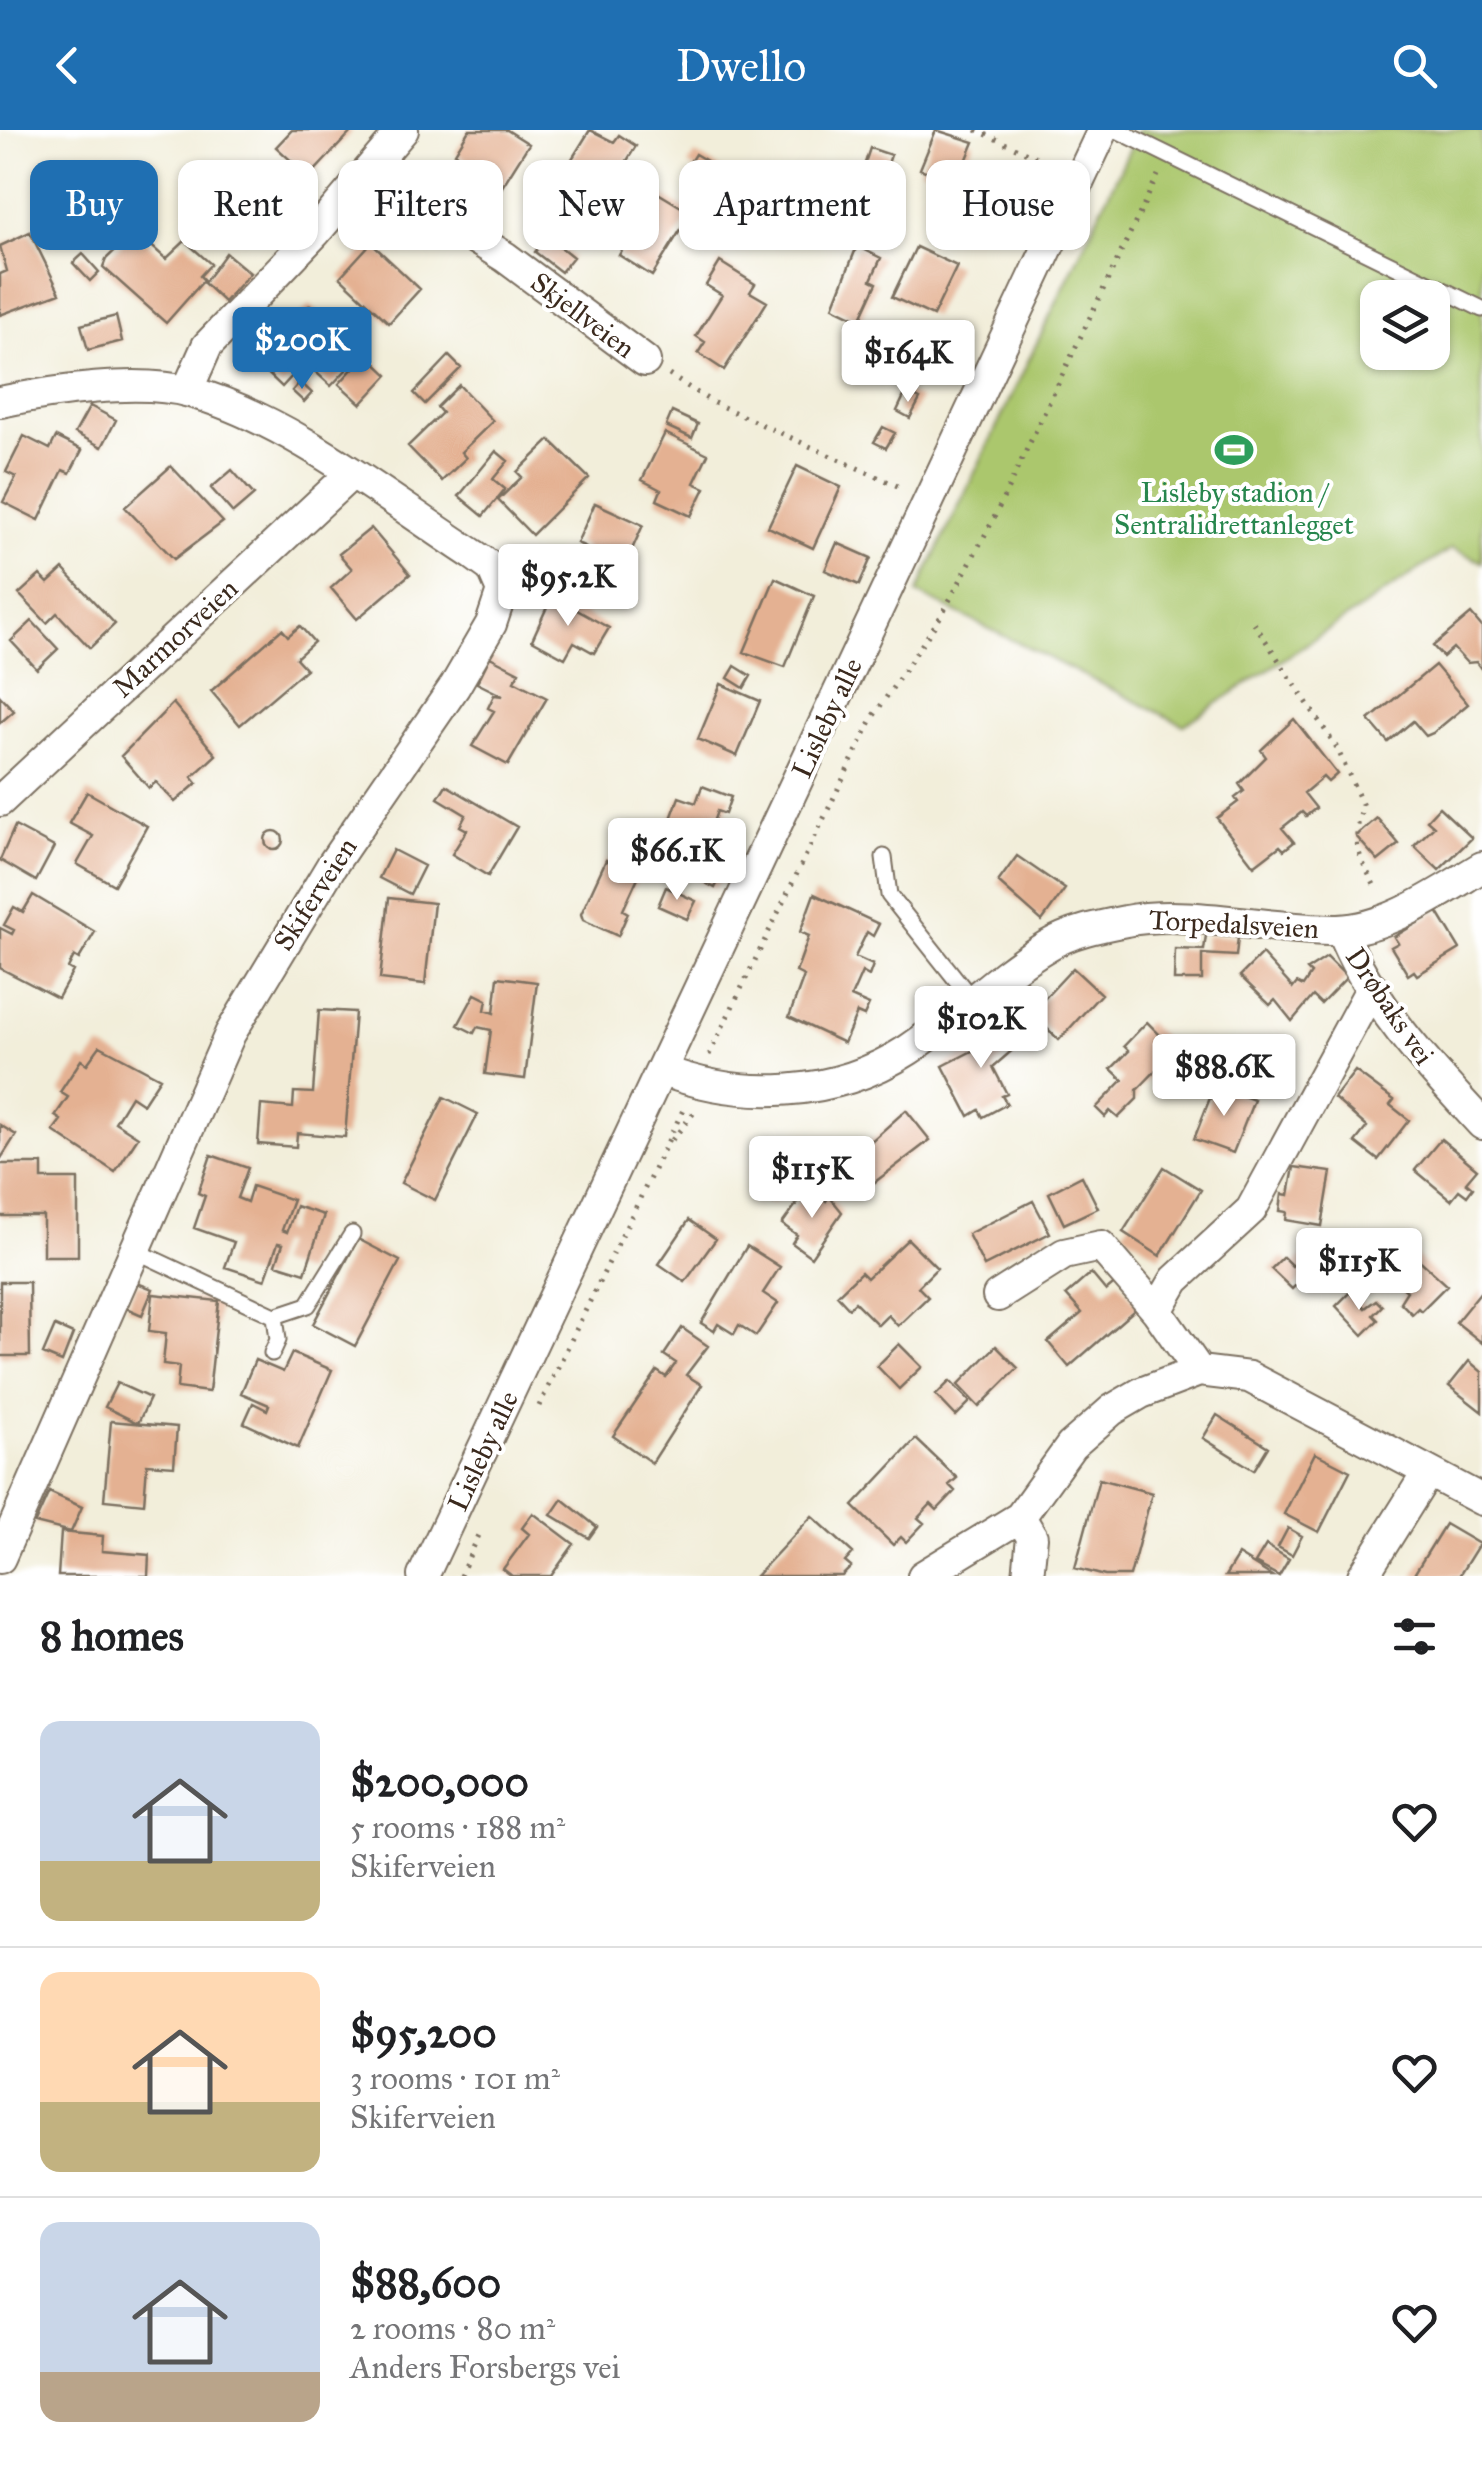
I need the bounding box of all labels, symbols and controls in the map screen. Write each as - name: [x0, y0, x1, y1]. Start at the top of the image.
- icon: back: [40, 38, 95, 93]
- text: Dwello: [676, 38, 806, 93]
- icon: search: [1387, 38, 1442, 93]
- chip: Buy: [30, 160, 158, 250]
- chip: Rent: [178, 160, 318, 250]
- chip: Filters: [338, 160, 503, 250]
- chip: New: [523, 160, 659, 250]
- chip: Apartment: [679, 160, 906, 250]
- chip: House: [926, 160, 1090, 250]
- street label: Skjellveien: [524, 264, 642, 366]
- map controls: [1360, 280, 1450, 370]
- button: layers: [1360, 280, 1450, 370]
- pin: $200K: [232, 307, 372, 392]
- text: $200K: [255, 320, 349, 359]
- pin: $164K: [838, 320, 978, 405]
- text: $164K: [864, 333, 952, 372]
- sports icon: Lisleby stadion / Sentralidrettanlegget: [1213, 429, 1255, 471]
- place label: Lisleby stadion / Sentralidrettanlegget: [1114, 475, 1354, 542]
- pin: $95.2K: [487, 544, 649, 629]
- text: $95.2K: [520, 557, 616, 596]
- street label: Marmorveien: [105, 571, 245, 705]
- street label: Lisleby alle: [784, 652, 870, 784]
- pin: $66.1K: [596, 818, 758, 903]
- street label: Skiferveien: [266, 831, 364, 957]
- text: $66.1K: [630, 831, 724, 870]
- street label: Torpedalsveien: [1148, 902, 1320, 946]
- street label: Drøbaks vei: [1338, 941, 1442, 1072]
- pin: $102K: [911, 986, 1051, 1071]
- text: $102K: [937, 999, 1025, 1038]
- pin: $88.6K: [1143, 1034, 1305, 1119]
- text: $88.6K: [1175, 1047, 1274, 1086]
- pin: $115K: [742, 1136, 882, 1221]
- text: $115K: [771, 1149, 853, 1188]
- pin: $115K: [1289, 1228, 1429, 1313]
- text: $115K: [1318, 1241, 1400, 1280]
- street label: Lisleby alle: [440, 1385, 526, 1517]
- icon: filters: [1387, 1609, 1442, 1664]
- text: 8 homes: [40, 1610, 184, 1662]
- text: $200,000: [350, 1756, 529, 1808]
- icon: home: [120, 1761, 240, 1881]
- icon: heart: [1387, 1794, 1442, 1849]
- text: 5 rooms · 188 m²: [350, 1808, 565, 1847]
- text: Skiferveien: [350, 1847, 496, 1886]
- text: $95,200: [350, 2007, 497, 2059]
- icon: home: [120, 2012, 240, 2132]
- icon: heart: [1387, 2045, 1442, 2100]
- text: 3 rooms · 101 m²: [350, 2059, 560, 2098]
- text: Skiferveien: [350, 2098, 496, 2137]
- text: $88,600: [350, 2257, 501, 2309]
- icon: home: [120, 2262, 240, 2382]
- icon: heart: [1387, 2295, 1442, 2350]
- text: 2 rooms · 80 m²: [350, 2309, 555, 2348]
- text: Anders Forsbergs vei: [350, 2348, 620, 2387]

